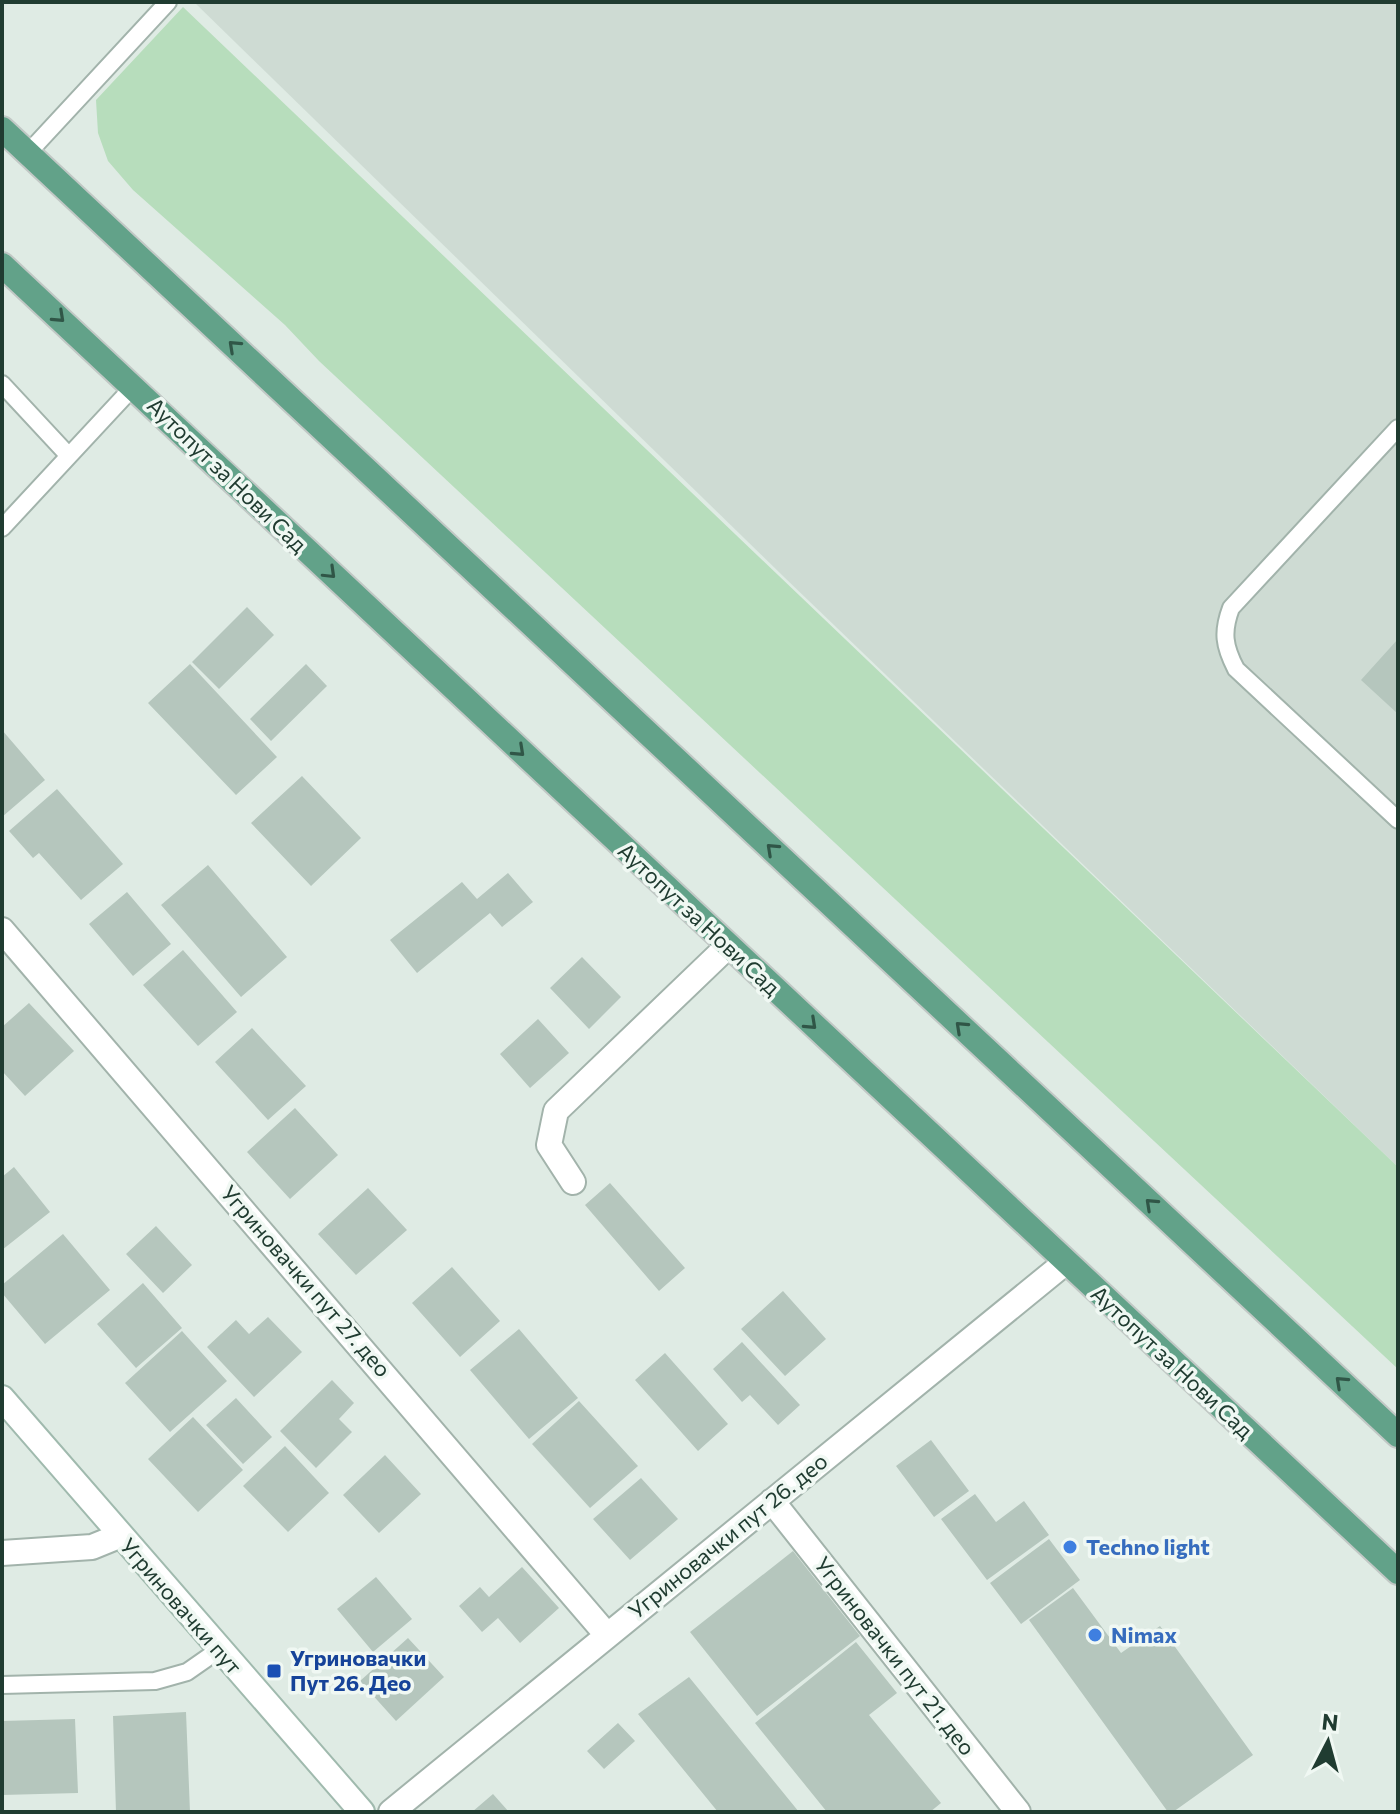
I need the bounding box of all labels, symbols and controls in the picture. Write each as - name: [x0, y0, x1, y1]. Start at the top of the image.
- one-way arrow: [50, 308, 65, 322]
- one-way arrow: [229, 340, 243, 355]
- street label: Аутопут за Нови Сад: [142, 392, 313, 558]
- one-way arrow: [321, 563, 335, 578]
- one-way arrow: [510, 741, 525, 755]
- street label: Аутопут за Нови Сад: [613, 837, 786, 1001]
- one-way arrow: [766, 844, 781, 858]
- one-way arrow: [802, 1015, 817, 1029]
- one-way arrow: [956, 1022, 971, 1036]
- street label: Угриновачки пут 27. део: [216, 1179, 397, 1382]
- one-way arrow: [1146, 1199, 1160, 1214]
- street label: Аутопут за Нови Сад: [1086, 1280, 1259, 1444]
- one-way arrow: [1336, 1376, 1350, 1391]
- street label: Угриновачки пут 26. део: [623, 1447, 833, 1624]
- street label: Угриновачки пут: [115, 1532, 248, 1679]
- place label: Techno light: [1086, 1533, 1210, 1560]
- marker: Techno light: [1061, 1538, 1079, 1556]
- street label: Угриновачки пут 21. део: [809, 1551, 981, 1760]
- place label: Nimax: [1111, 1621, 1177, 1648]
- marker: Nimax: [1086, 1626, 1104, 1644]
- place label: Угриновачки Пут 26. Део: [290, 1644, 426, 1696]
- marker: Угриновачки Пут 26. Део: [265, 1662, 283, 1680]
- north arrow: [1288, 1702, 1368, 1782]
- text: N: [1321, 1707, 1340, 1736]

